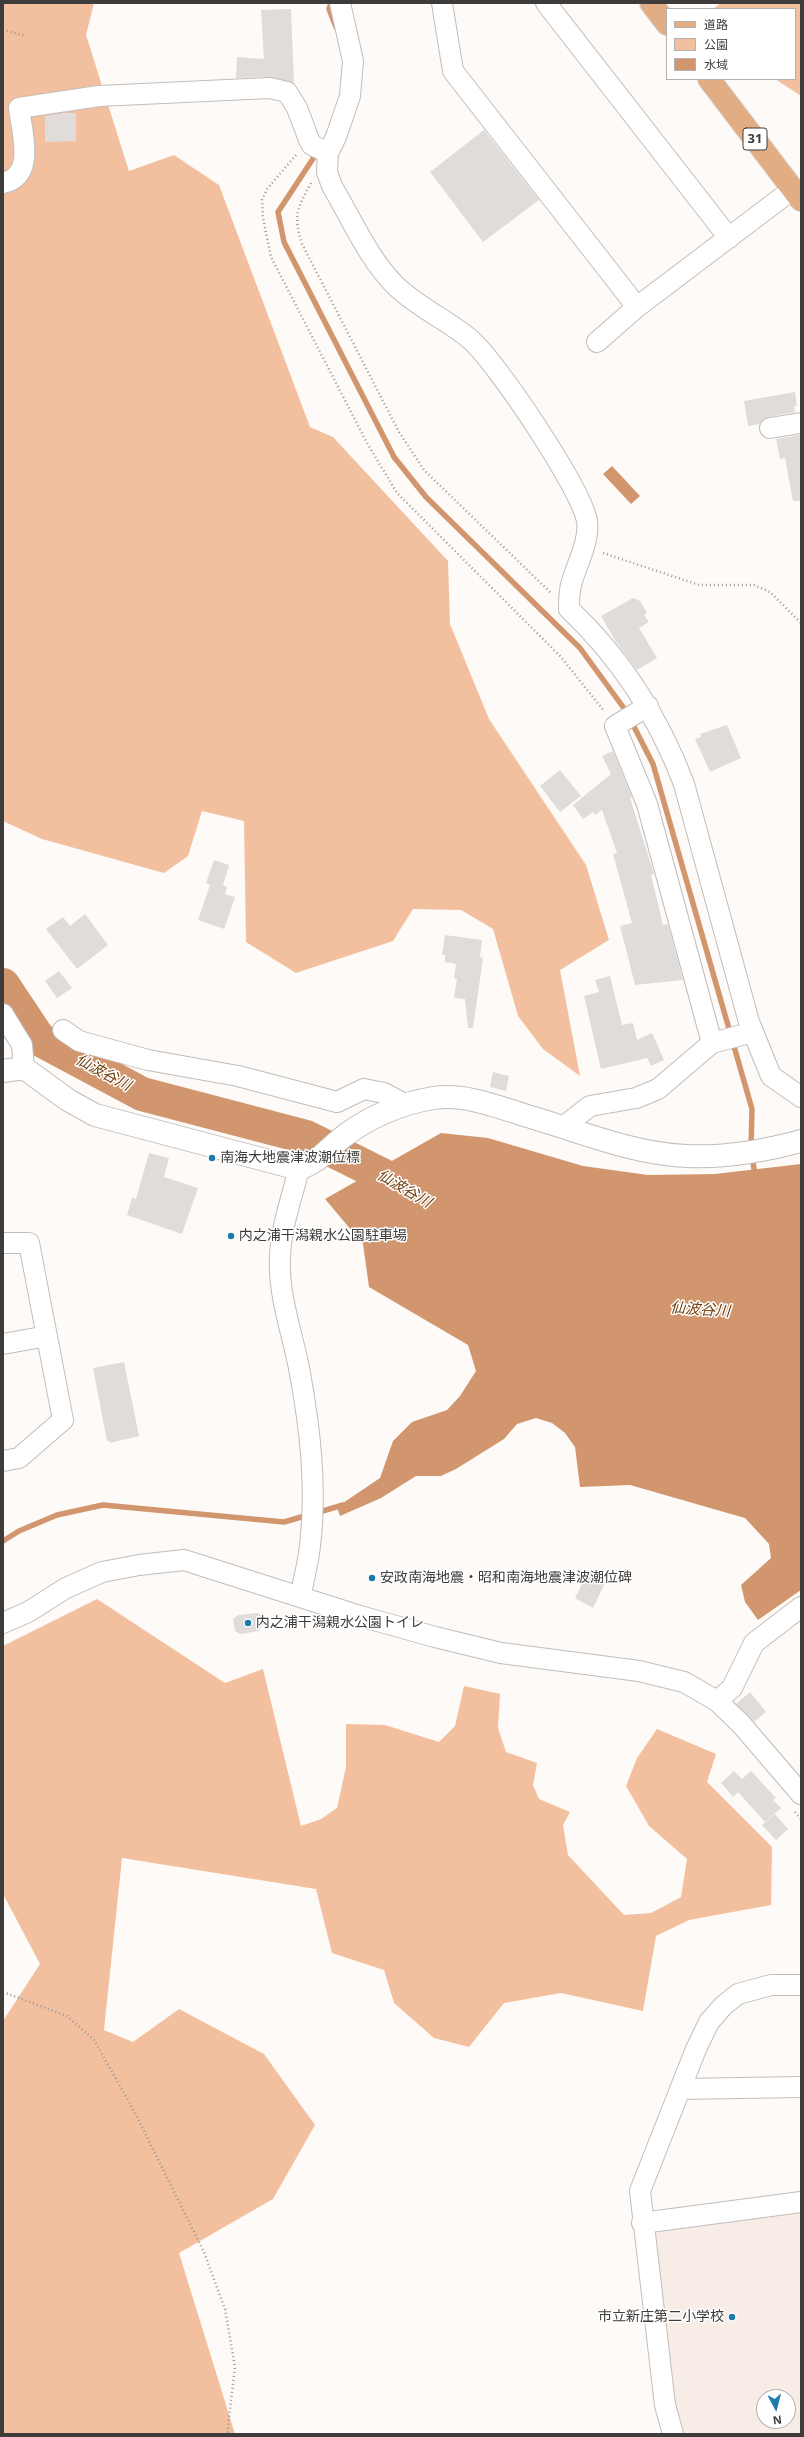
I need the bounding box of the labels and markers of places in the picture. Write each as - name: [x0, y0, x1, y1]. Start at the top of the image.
- place label: 南海大地震津波潮位標: [220, 1150, 360, 1166]
- marker: 南海大地震津波潮位標: [207, 1153, 217, 1163]
- place label: 内之浦干潟親水公園駐車場: [239, 1228, 407, 1244]
- marker: 内之浦干潟親水公園駐車場: [226, 1231, 236, 1241]
- place label: 安政南海地震・昭和南海地震津波潮位碑: [380, 1570, 632, 1586]
- marker: 安政南海地震・昭和南海地震津波潮位碑: [367, 1573, 377, 1583]
- place label: 内之浦干潟親水公園トイレ: [256, 1615, 424, 1631]
- marker: 内之浦干潟親水公園トイレ: [243, 1618, 253, 1628]
- place label: 市立新庄第二小学校: [598, 2309, 724, 2325]
- marker: 市立新庄第二小学校: [727, 2312, 737, 2322]

